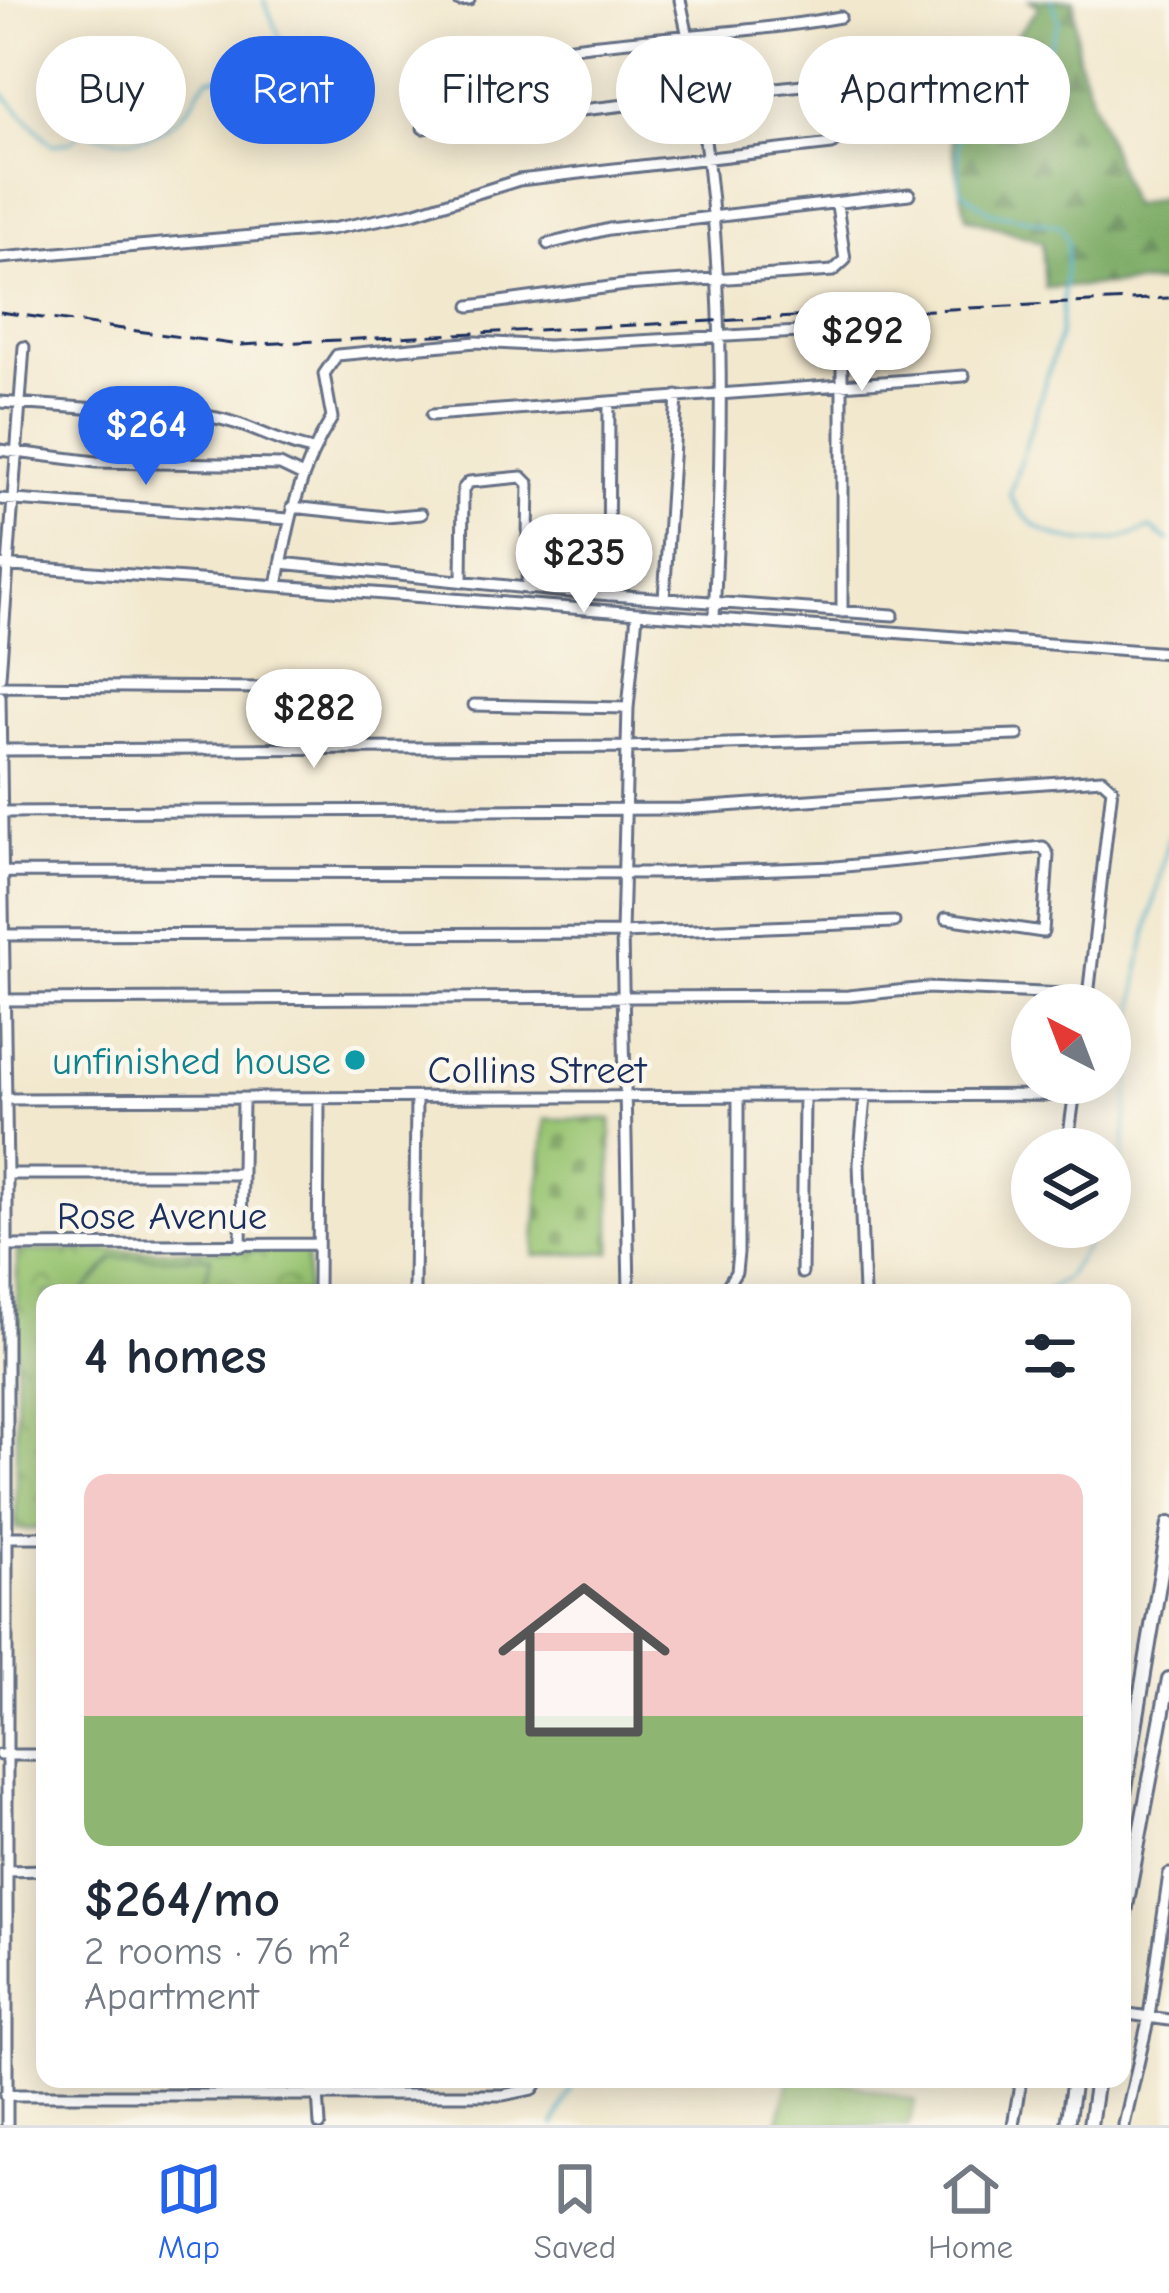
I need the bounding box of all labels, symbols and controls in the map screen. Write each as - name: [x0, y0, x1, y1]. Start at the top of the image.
- chip: Buy: [36, 36, 186, 144]
- chip: Rent: [210, 36, 375, 144]
- chip: Filters: [399, 36, 592, 144]
- chip: New: [616, 36, 774, 144]
- chip: Apartment: [798, 36, 1070, 144]
- pin: $292: [791, 292, 933, 394]
- text: $292: [821, 308, 903, 353]
- pin: $264: [75, 386, 217, 488]
- text: $264: [105, 402, 187, 447]
- pin: $235: [513, 514, 655, 616]
- text: $235: [543, 530, 625, 575]
- pin: $282: [243, 669, 385, 771]
- text: $282: [273, 685, 355, 730]
- north arrow: [1011, 984, 1131, 1104]
- map controls: [1011, 984, 1131, 1248]
- place label: unfinished house: [52, 1039, 331, 1084]
- marker: unfinished house: [342, 1047, 368, 1073]
- street label: Collins Street: [428, 1048, 648, 1093]
- button: layers: [1011, 1128, 1131, 1248]
- street label: Rose Avenue: [57, 1194, 267, 1239]
- icon: filters: [1017, 1323, 1083, 1389]
- text: 4 homes: [84, 1327, 267, 1386]
- icon: home: [476, 1552, 692, 1768]
- text: $264/mo: [84, 1870, 280, 1929]
- text: 2 rooms · 76 m²: [84, 1929, 349, 1974]
- text: Apartment: [84, 1974, 259, 2019]
- tab: Map: [156, 2156, 222, 2266]
- tab: Saved: [534, 2156, 616, 2266]
- tab: Home: [928, 2156, 1013, 2266]

